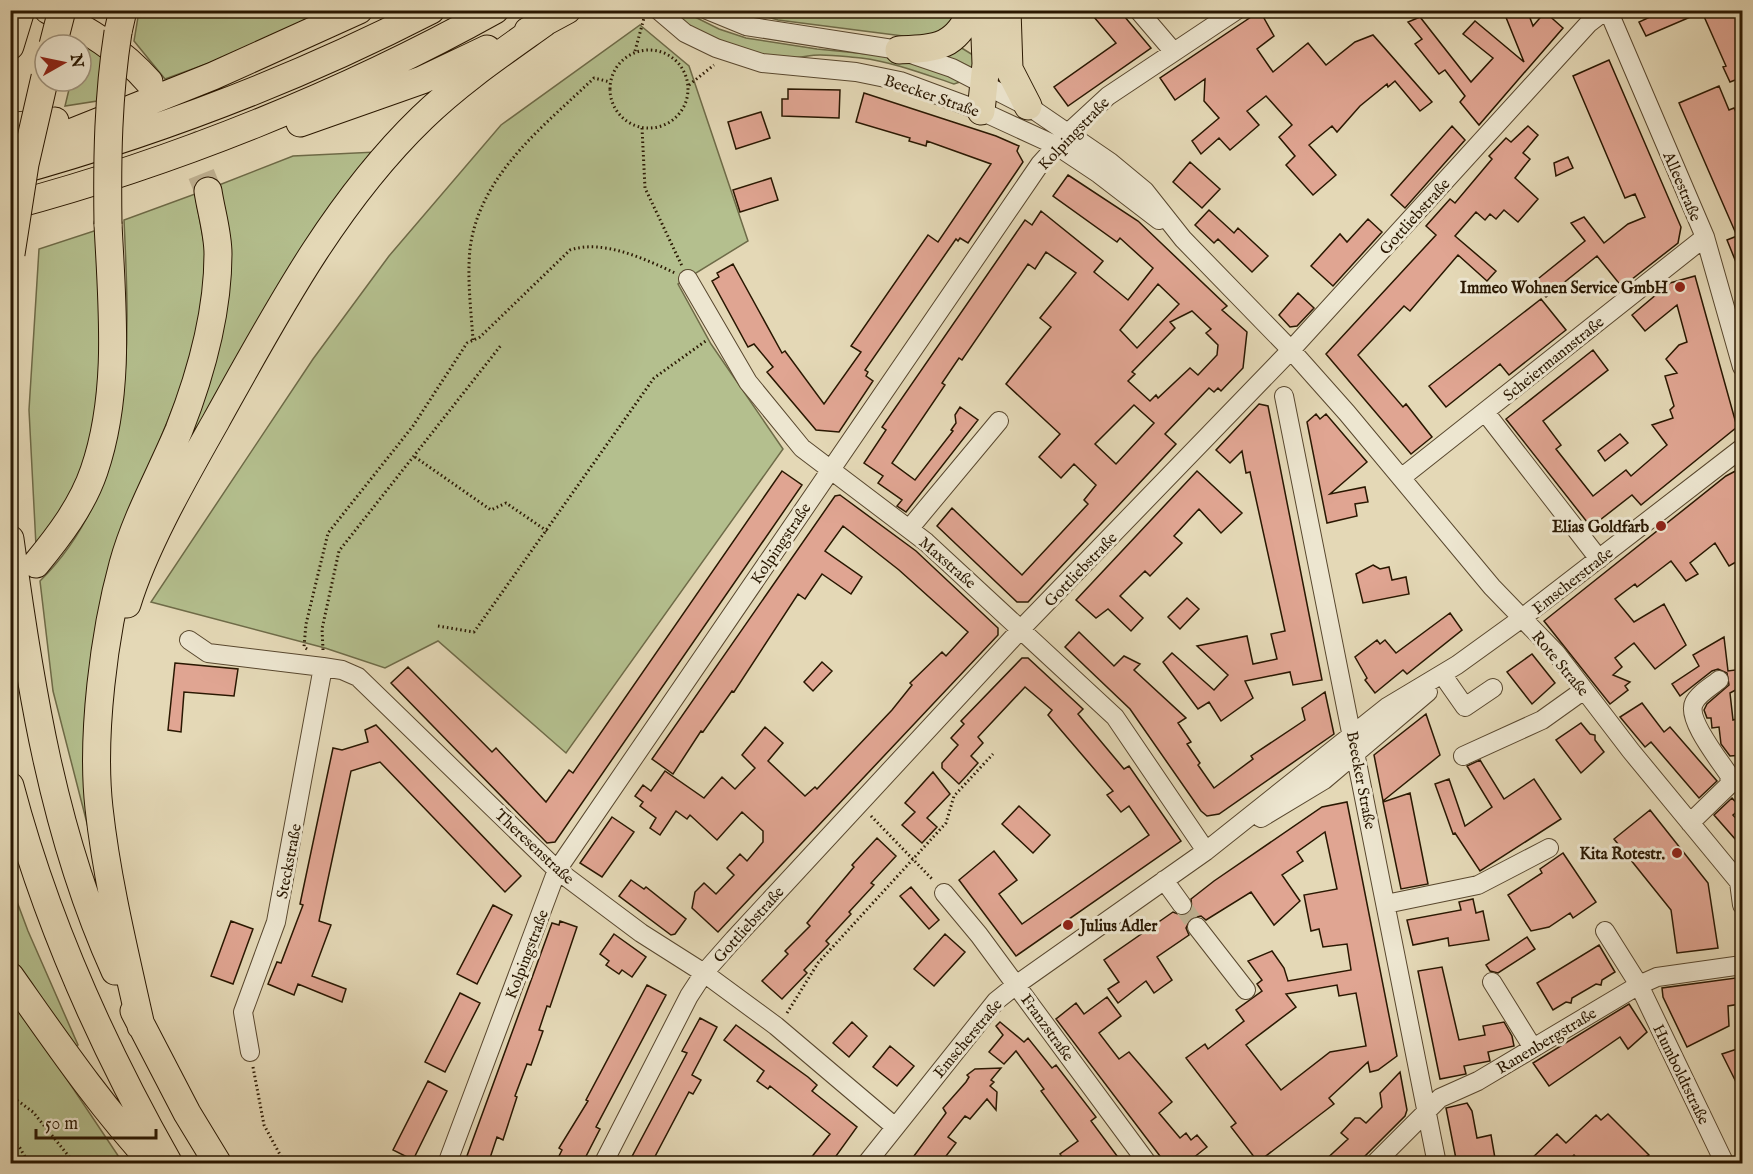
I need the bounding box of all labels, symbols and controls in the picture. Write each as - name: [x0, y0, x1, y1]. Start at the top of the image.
- north arrow: [33, 33, 93, 93]
- text: N: [65, 52, 87, 70]
- street label: Beecker Straße: [881, 71, 982, 123]
- street label: Kolpingstraße: [1035, 94, 1114, 175]
- street label: Alleestraße: [1657, 148, 1705, 225]
- street label: Gottliebstraße: [1376, 175, 1455, 260]
- place label: Immeo Wohnen Service GmbH: [1460, 279, 1668, 299]
- marker: Immeo Wohnen Service GmbH: [1673, 280, 1687, 294]
- street label: Scheiermannstraße: [1500, 313, 1609, 406]
- street label: Kolpingstraße: [747, 500, 816, 589]
- place label: Elias Goldfarb: [1552, 518, 1649, 538]
- marker: Elias Goldfarb: [1654, 519, 1668, 533]
- street label: Gottliebstraße: [1041, 529, 1122, 612]
- street label: Maxstraße: [914, 533, 979, 594]
- street label: Emscherstraße: [1529, 544, 1618, 619]
- street label: Rote Straße: [1526, 628, 1593, 701]
- street label: Beecker Straße: [1341, 730, 1379, 831]
- street label: Theresenstraße: [490, 805, 578, 889]
- street label: Steckstraße: [273, 822, 307, 901]
- place label: Kita Rotestr.: [1579, 845, 1665, 865]
- marker: Kita Rotestr.: [1670, 846, 1684, 860]
- street label: Gottliebstraße: [710, 883, 789, 968]
- street label: Kolpingstraße: [502, 907, 554, 1002]
- place label: Julius Adler: [1078, 917, 1157, 937]
- marker: Julius Adler: [1061, 918, 1075, 932]
- street label: Franzstraße: [1015, 991, 1077, 1066]
- street label: Emscherstraße: [930, 996, 1007, 1083]
- street label: Ranenbergstraße: [1493, 1004, 1601, 1079]
- street label: Humboldtstraße: [1647, 1021, 1713, 1128]
- scale bar: [36, 1102, 156, 1140]
- text: 50 m: [45, 1113, 78, 1136]

